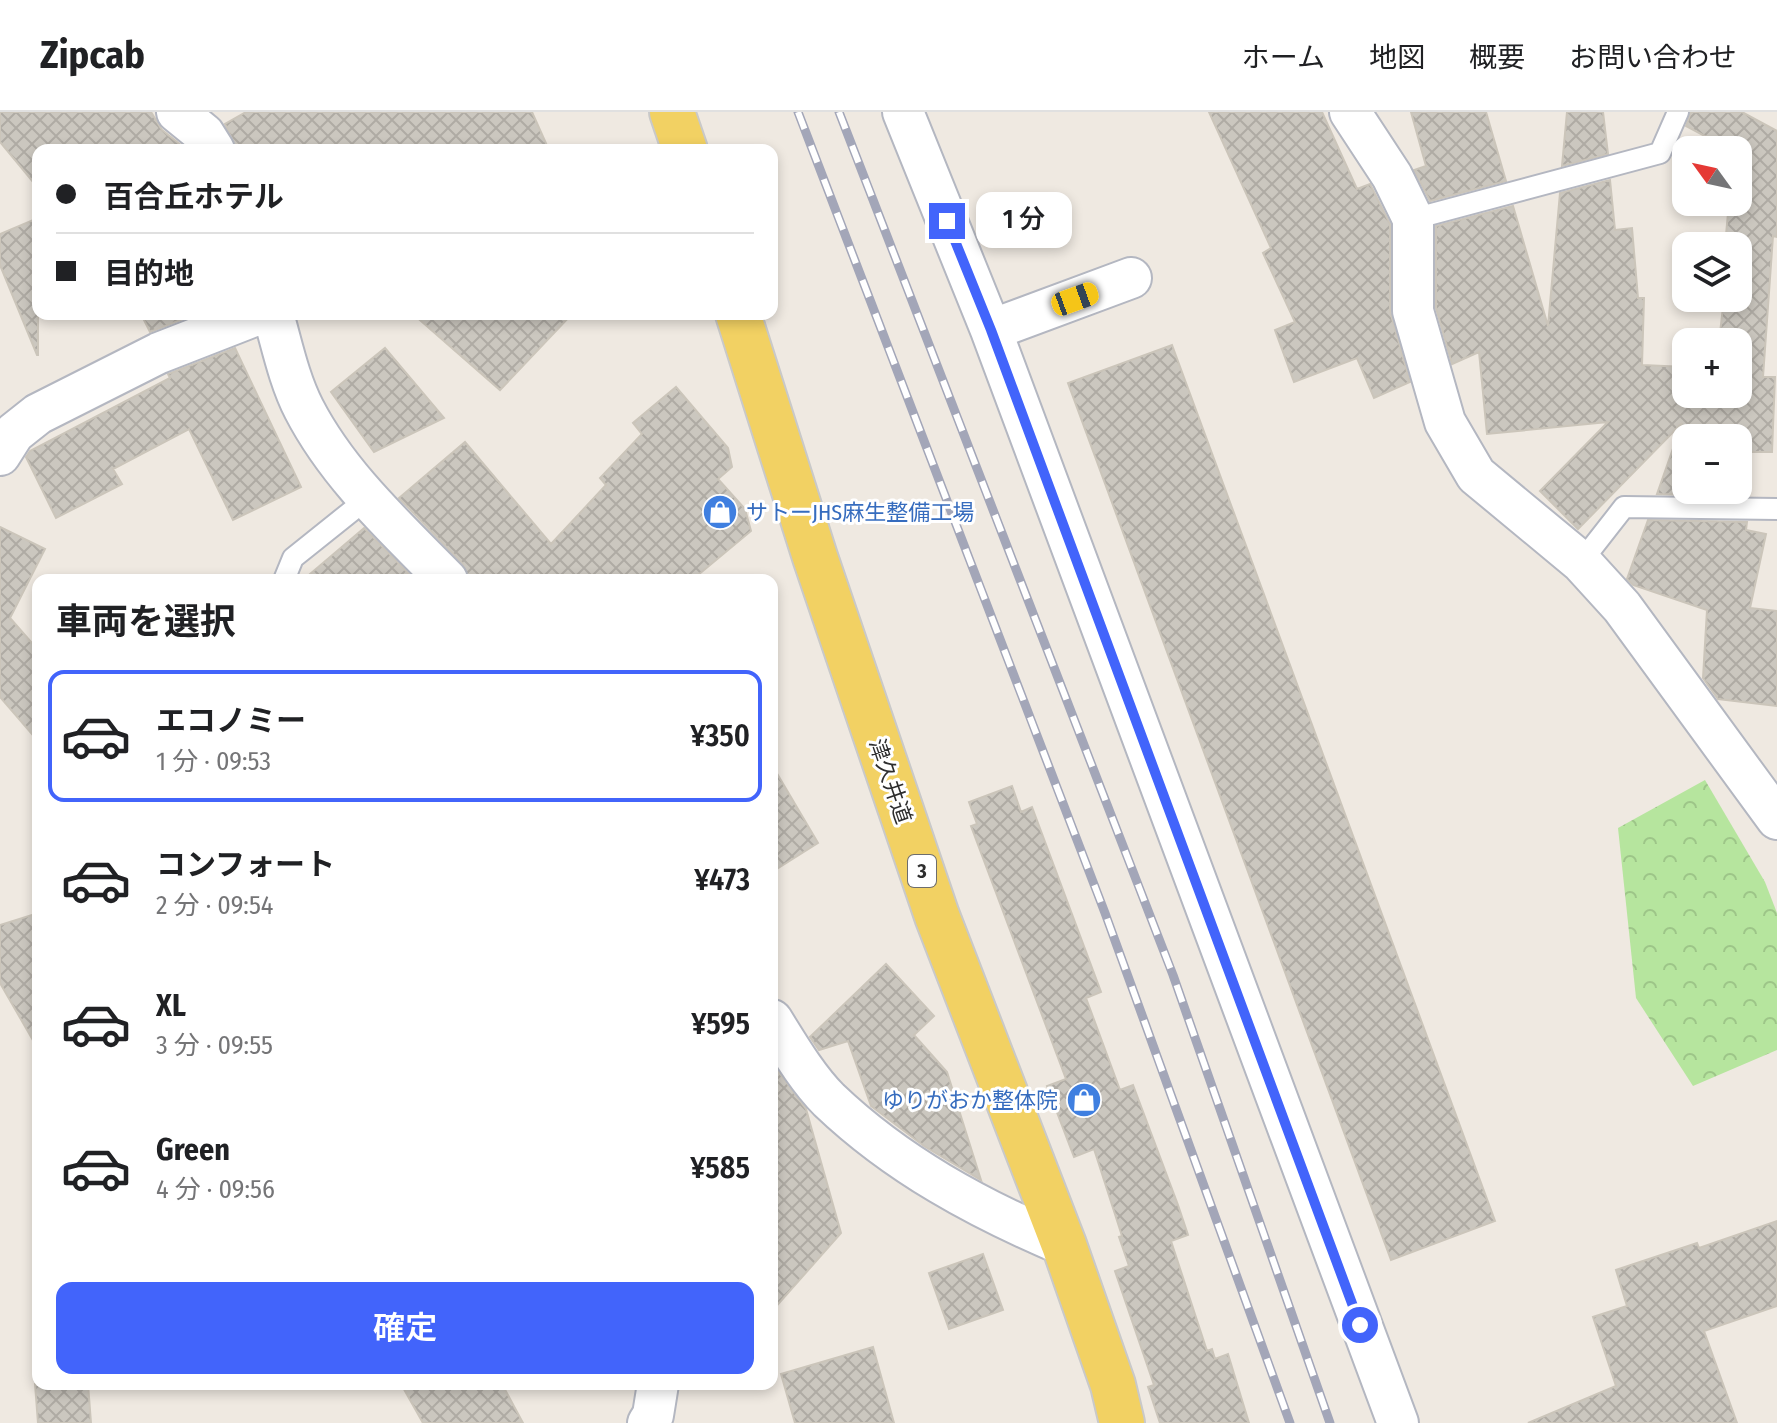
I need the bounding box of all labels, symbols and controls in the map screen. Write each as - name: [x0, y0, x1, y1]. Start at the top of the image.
- text: Zipcab: [40, 32, 145, 78]
- text: ホーム: [1242, 41, 1325, 74]
- text: 地図: [1369, 41, 1425, 74]
- text: 概要: [1469, 41, 1525, 74]
- text: お問い合わせ: [1569, 41, 1737, 74]
- north arrow: [1672, 136, 1752, 216]
- map controls: [1672, 136, 1752, 504]
- text: 百合丘ホテル: [104, 179, 284, 215]
- callout: 1 分: [975, 193, 1071, 249]
- route end: [929, 203, 965, 239]
- text: 1 分: [1003, 204, 1045, 235]
- button: layers: [1672, 232, 1752, 312]
- text: 目的地: [104, 256, 194, 292]
- car: [1048, 280, 1102, 318]
- button: +: [1672, 328, 1752, 408]
- button: −: [1672, 424, 1752, 504]
- shop icon: サトーJHS麻生整備工場: [701, 493, 739, 531]
- place label: サトーJHS麻生整備工場: [746, 499, 974, 526]
- text: 車両を選択: [56, 600, 236, 644]
- icon: car: [60, 700, 132, 772]
- text: エコノミー: [156, 703, 306, 739]
- text: ¥350: [690, 718, 750, 754]
- street label: 津久井道: [863, 735, 918, 827]
- text: 1 分 · 09:53: [156, 746, 271, 777]
- icon: car: [60, 844, 132, 916]
- text: コンフォート: [156, 847, 335, 883]
- road number: 3: [908, 855, 936, 887]
- text: ¥473: [694, 862, 750, 898]
- text: 2 分 · 09:54: [156, 890, 273, 921]
- icon: car: [60, 988, 132, 1060]
- text: XL: [156, 988, 186, 1024]
- text: ¥595: [691, 1006, 750, 1042]
- text: 3 分 · 09:55: [156, 1030, 273, 1061]
- shop icon: ゆりがおか整体院: [1065, 1081, 1103, 1119]
- place label: ゆりがおか整体院: [882, 1087, 1058, 1114]
- icon: car: [60, 1132, 132, 1204]
- text: Green: [156, 1132, 230, 1168]
- text: ¥585: [690, 1150, 750, 1186]
- text: 4 分 · 09:56: [156, 1174, 275, 1205]
- button: 確定: [56, 1282, 754, 1374]
- route start: [1342, 1307, 1378, 1343]

